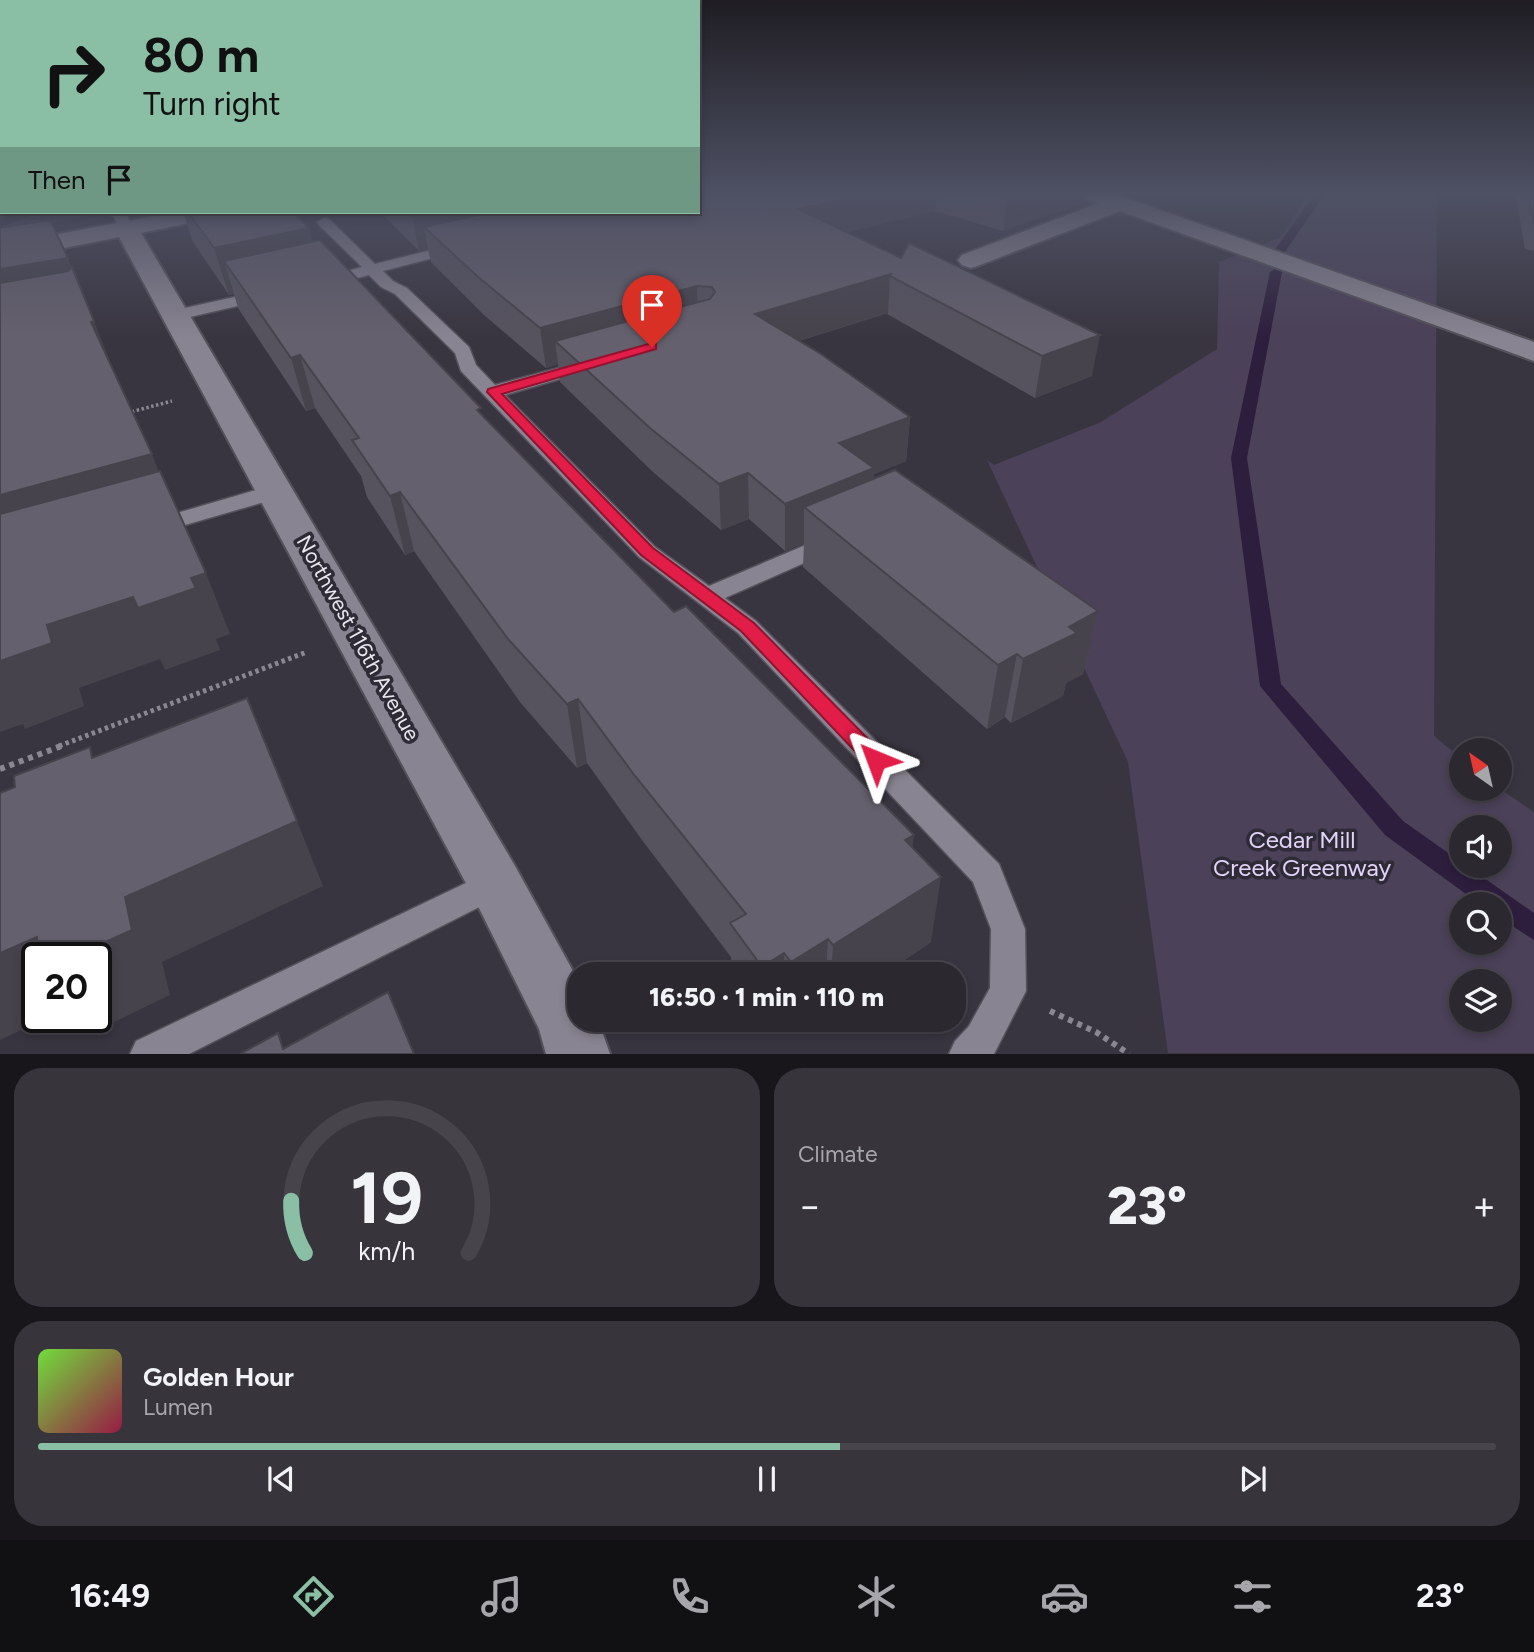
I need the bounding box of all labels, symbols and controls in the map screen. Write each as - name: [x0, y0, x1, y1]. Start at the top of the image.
- text: 80 m: [143, 25, 259, 84]
- icon: right: [28, 28, 119, 119]
- text: Turn right: [143, 85, 281, 123]
- icon: arrive: [100, 161, 138, 199]
- text: Then: [28, 164, 86, 196]
- pin: [622, 275, 682, 347]
- icon: arrive: [633, 286, 671, 324]
- street label: Northwest 116th Avenue: [292, 531, 425, 745]
- position arrow: [839, 723, 913, 797]
- north arrow: [1449, 738, 1512, 802]
- map controls: [1449, 738, 1512, 1032]
- button: sound: [1449, 815, 1512, 878]
- park label: Cedar Mill Creek Greenway: [1213, 825, 1391, 882]
- button: search: [1449, 892, 1512, 955]
- speed limit sign: 20: [21, 942, 112, 1033]
- button: layers: [1449, 969, 1512, 1032]
- text: 16:50 · 1 min · 110 m: [649, 981, 884, 1013]
- text: Climate: [798, 1140, 877, 1168]
- text: 19: [351, 1155, 423, 1242]
- text: 23°: [1107, 1175, 1187, 1237]
- text: −: [798, 1183, 822, 1229]
- text: +: [1472, 1183, 1496, 1229]
- text: km/h: [358, 1236, 416, 1266]
- text: Golden Hour: [143, 1361, 294, 1393]
- text: Lumen: [143, 1393, 213, 1421]
- icon: previous: [262, 1460, 300, 1498]
- icon: pause: [748, 1460, 786, 1498]
- icon: next: [1234, 1460, 1272, 1498]
- icon: directions: [289, 1572, 338, 1621]
- icon: music: [477, 1572, 526, 1621]
- icon: phone: [665, 1572, 714, 1621]
- icon: climate: [852, 1572, 901, 1621]
- icon: car: [1040, 1572, 1089, 1621]
- icon: filters: [1228, 1572, 1277, 1621]
- text: 16:49: [69, 1577, 150, 1615]
- text: 23°: [1416, 1577, 1465, 1615]

